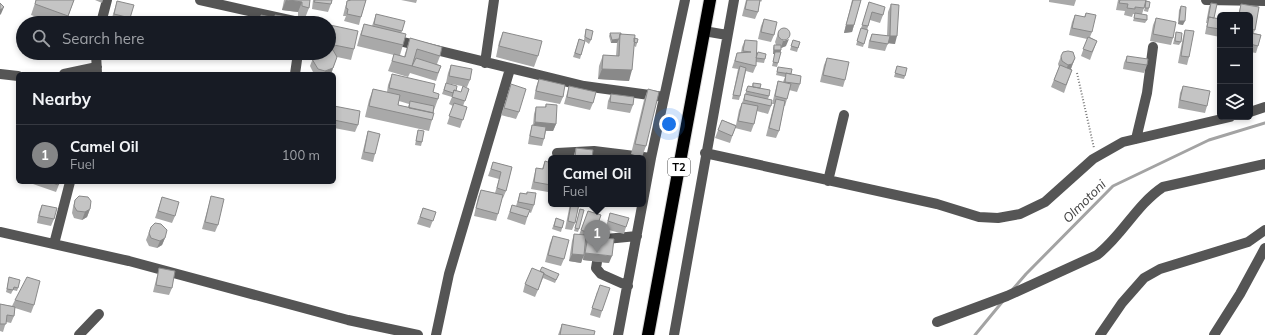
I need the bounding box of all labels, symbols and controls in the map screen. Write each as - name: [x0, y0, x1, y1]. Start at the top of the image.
- map controls: [1217, 12, 1253, 120]
- button: +: [1217, 12, 1253, 48]
- search box: [16, 16, 336, 60]
- icon: search: [30, 27, 52, 49]
- text: Search here: [62, 29, 144, 48]
- button: −: [1217, 48, 1253, 84]
- button: layers: [1217, 84, 1253, 120]
- text: Nearby: [32, 88, 91, 109]
- your location: [659, 114, 679, 134]
- text: Camel Oil: [70, 137, 139, 156]
- text: 1: [41, 147, 49, 163]
- text: 100 m: [282, 147, 320, 163]
- popup: [548, 155, 646, 207]
- text: Fuel: [70, 156, 95, 172]
- road number: T2: [668, 158, 690, 176]
- text: Camel Oil: [563, 164, 631, 183]
- water label: Olmotoni: [1059, 175, 1110, 226]
- text: Fuel: [563, 183, 587, 199]
- pin: 1: [584, 220, 610, 253]

